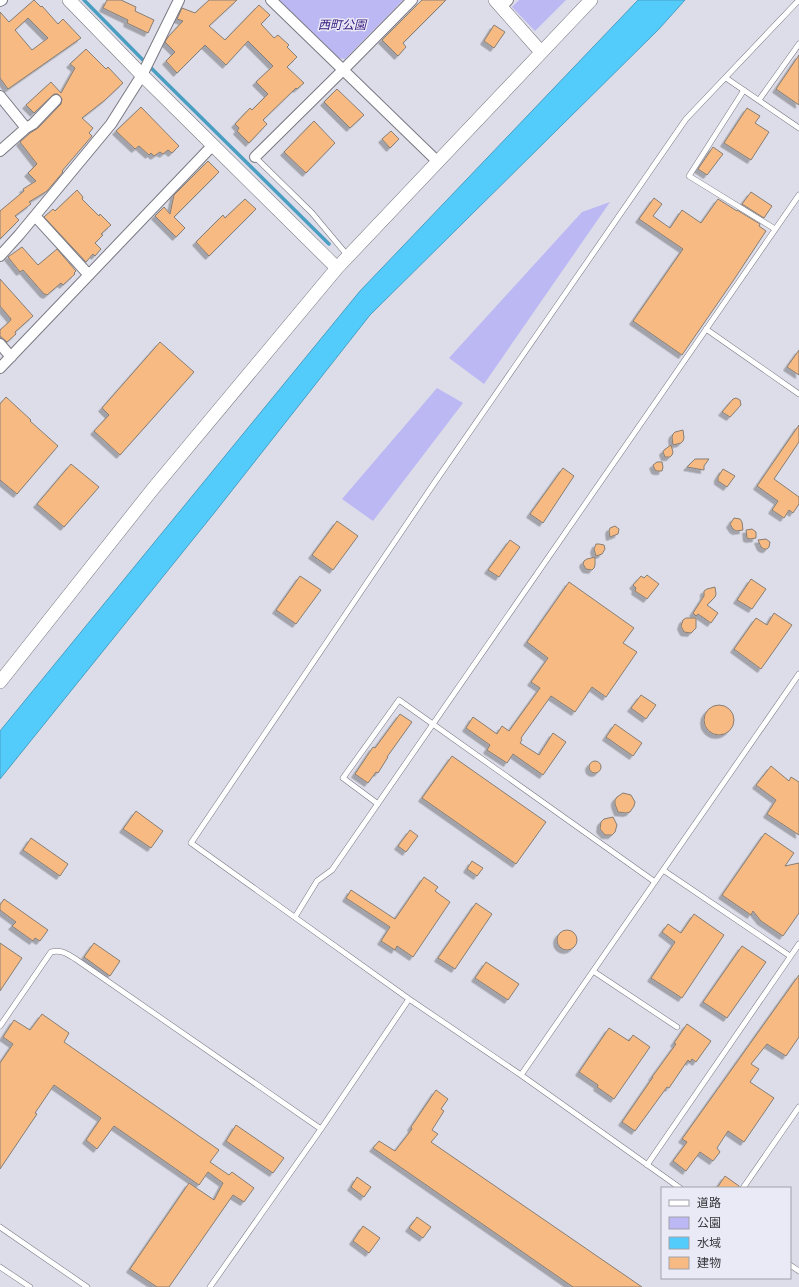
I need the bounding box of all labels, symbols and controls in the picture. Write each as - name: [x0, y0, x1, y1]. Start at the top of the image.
- park label: 西町公園: [318, 17, 368, 33]
- legend: [661, 1187, 791, 1279]
- text: 道路: [697, 1195, 721, 1211]
- text: 公園: [697, 1215, 721, 1231]
- text: 水域: [697, 1235, 721, 1251]
- text: 建物: [697, 1255, 721, 1271]

